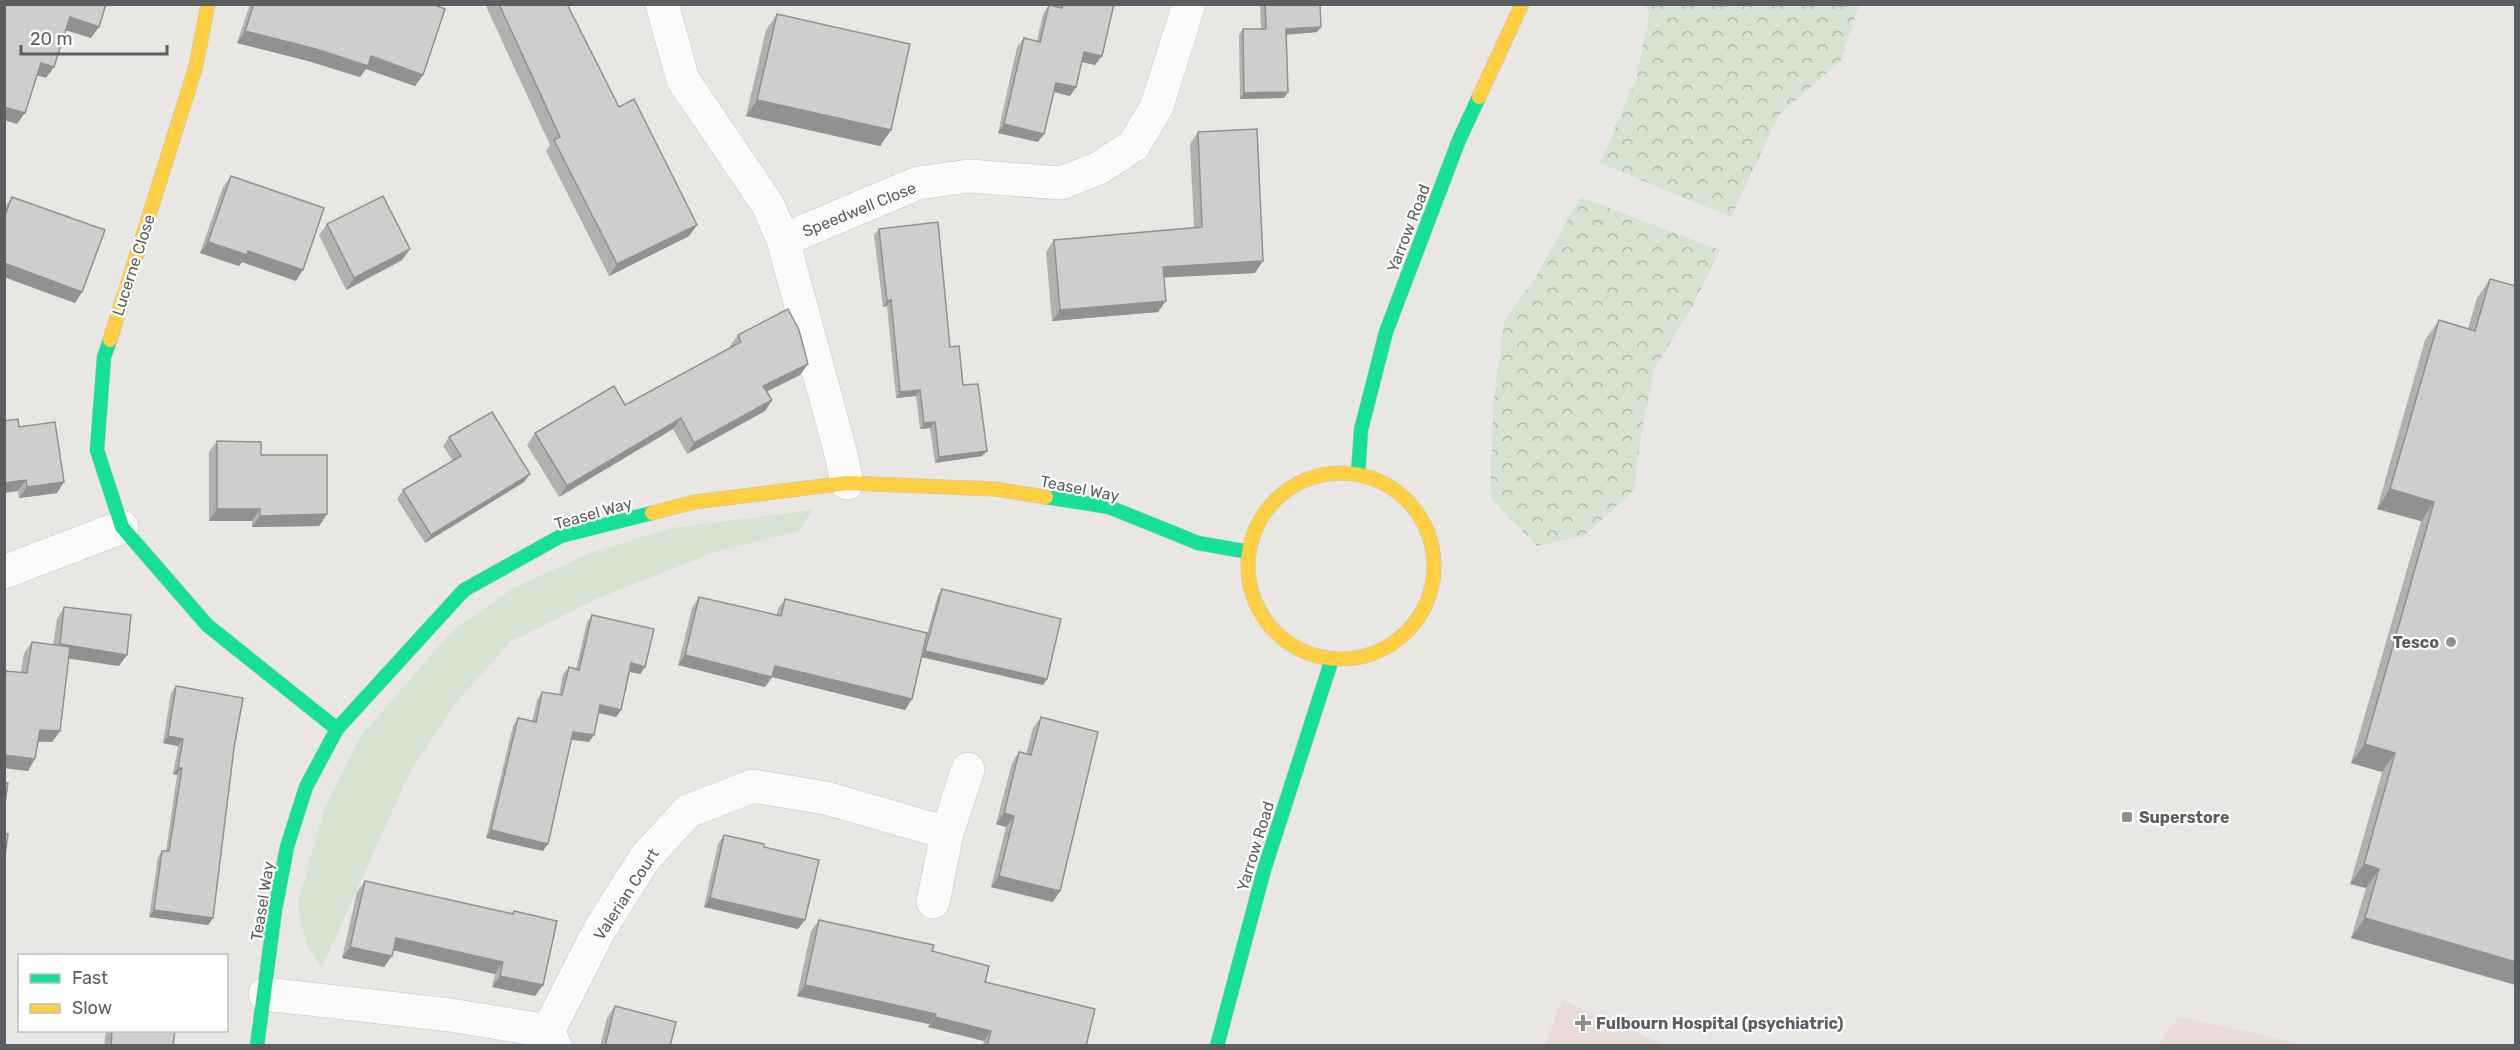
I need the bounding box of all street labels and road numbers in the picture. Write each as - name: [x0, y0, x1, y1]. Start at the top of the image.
- street label: Speedwell Close: [800, 178, 919, 241]
- street label: Yarrow Road: [1383, 181, 1434, 275]
- street label: Lucerne Close: [108, 212, 159, 318]
- street label: Teasel Way: [1039, 472, 1121, 505]
- street label: Teasel Way: [552, 493, 634, 534]
- street label: Yarrow Road: [1233, 799, 1278, 893]
- street label: Valerian Court: [590, 845, 663, 944]
- street label: Teasel Way: [247, 860, 278, 942]

